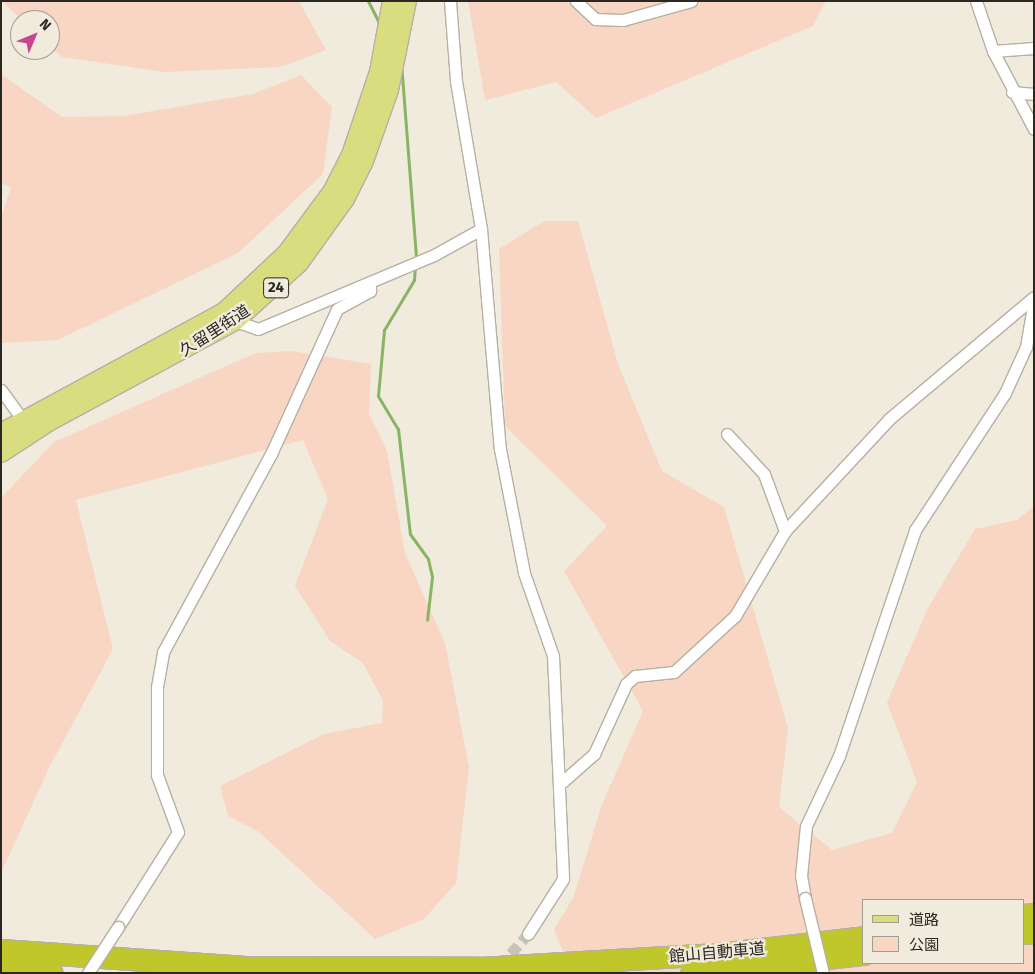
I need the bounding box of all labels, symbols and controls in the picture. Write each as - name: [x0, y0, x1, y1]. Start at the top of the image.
- north arrow: [10, 10, 60, 60]
- text: N: [36, 15, 55, 34]
- road number: 24: [262, 276, 290, 300]
- street label: 久留里街道: [176, 301, 254, 361]
- legend: [862, 899, 1025, 964]
- text: 道路: [909, 911, 939, 929]
- text: 公園: [909, 936, 939, 954]
- street label: 館山自動車道: [668, 939, 766, 967]

